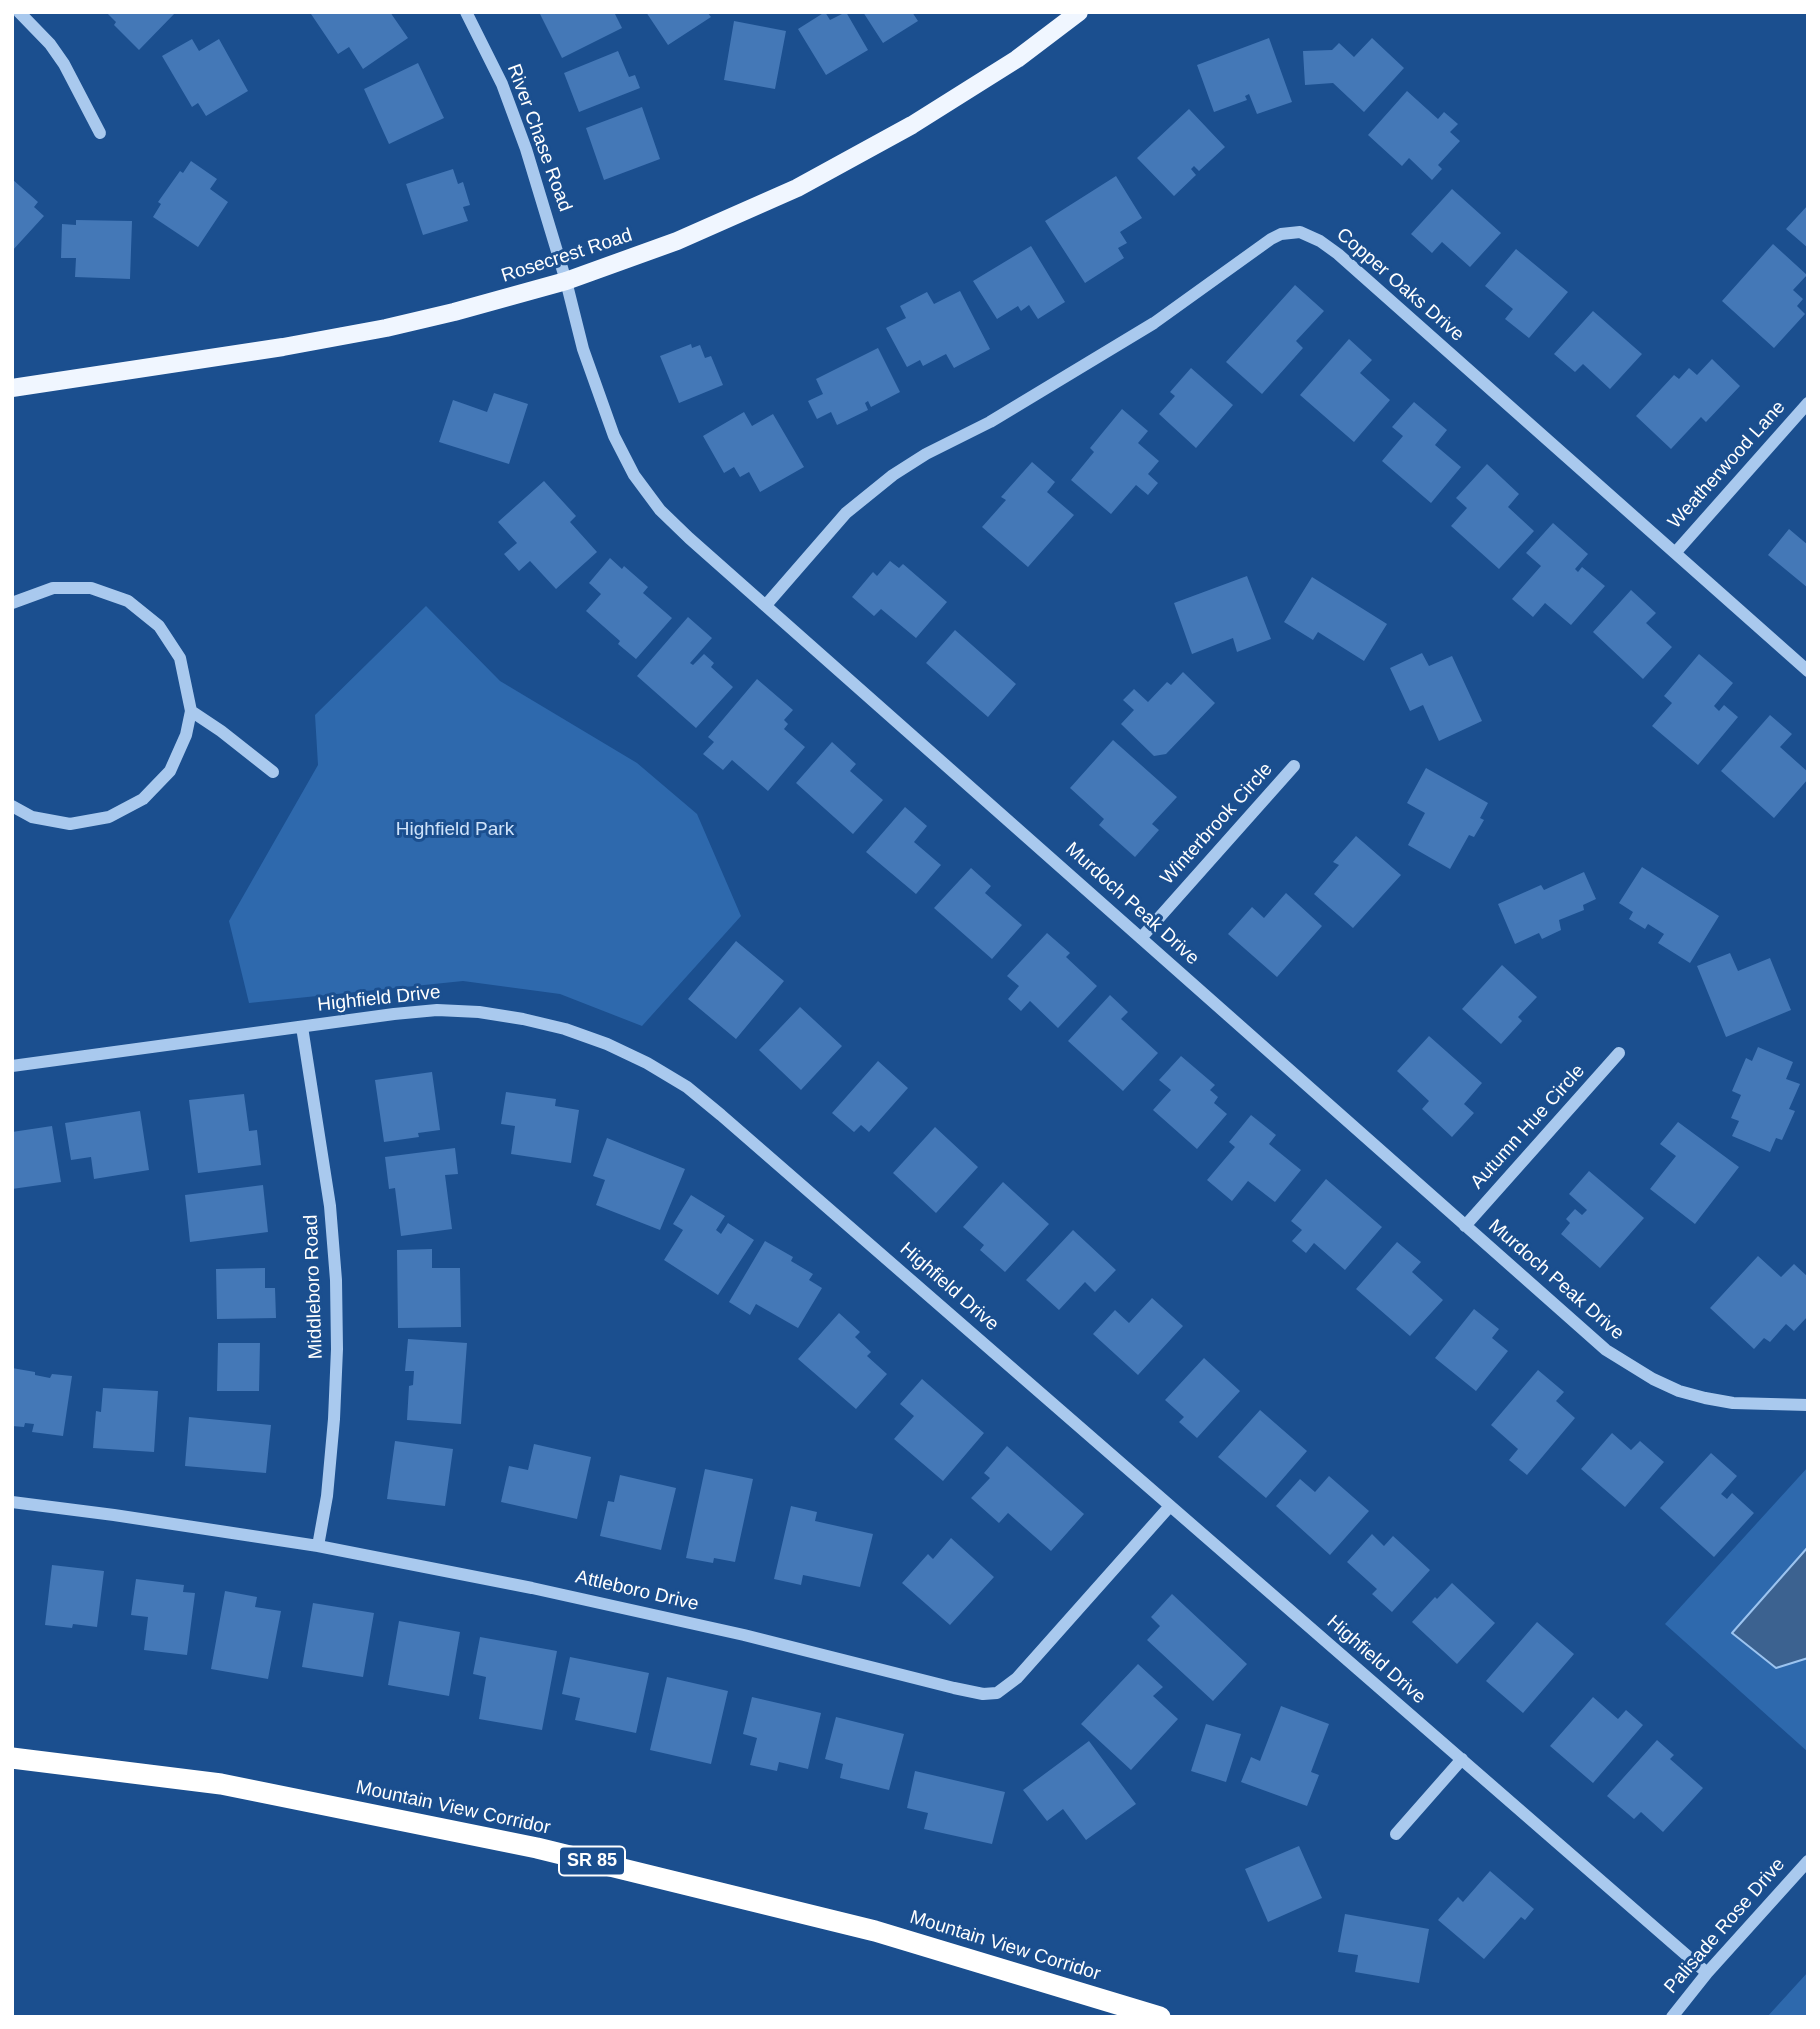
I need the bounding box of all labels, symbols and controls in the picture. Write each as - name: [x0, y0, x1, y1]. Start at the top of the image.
- street label: River Chase Road: [502, 61, 576, 215]
- street label: Copper Oaks Drive: [1332, 223, 1468, 347]
- street label: Rosecrest Road: [499, 224, 635, 288]
- street label: Weatherwood Lane: [1664, 396, 1790, 534]
- street label: Winterbrook Circle: [1156, 758, 1278, 890]
- park label: Highfield Park: [396, 819, 514, 841]
- street label: Murdoch Peak Drive: [1060, 838, 1204, 970]
- street label: Highfield Drive: [316, 981, 442, 1017]
- street label: Autumn Hue Circle: [1466, 1060, 1590, 1194]
- street label: Middleboro Road: [300, 1214, 328, 1360]
- street label: Murdoch Peak Drive: [1484, 1215, 1628, 1345]
- street label: Highfield Drive: [895, 1238, 1003, 1336]
- street label: Attleboro Drive: [573, 1566, 701, 1616]
- street label: Highfield Drive: [1322, 1611, 1430, 1709]
- street label: Mountain View Corridor: [354, 1776, 552, 1840]
- road number: SR 85: [559, 1846, 625, 1875]
- street label: Palisade Rose Drive: [1660, 1854, 1790, 1998]
- street label: Mountain View Corridor: [907, 1906, 1103, 1986]

